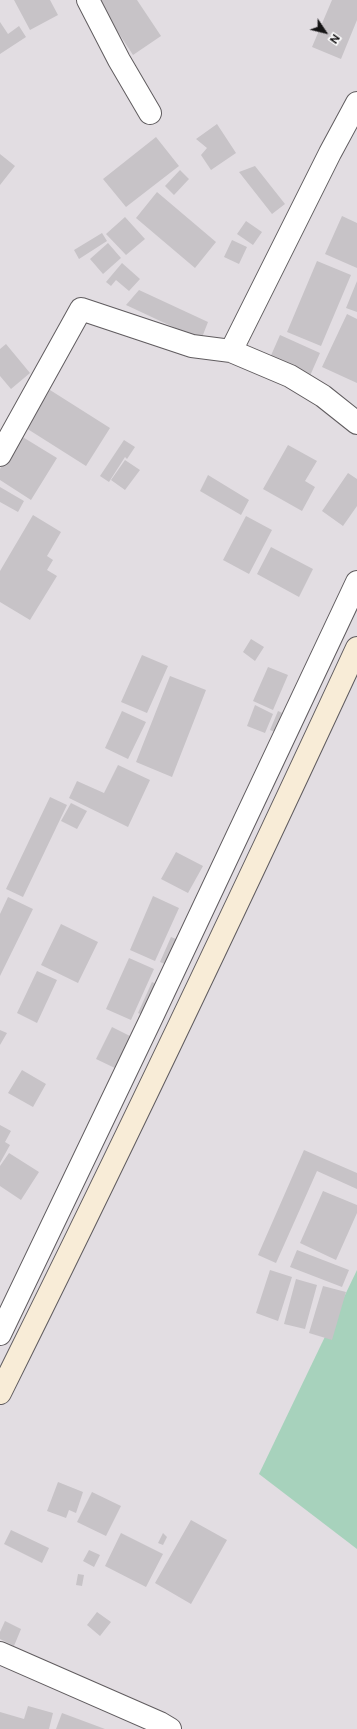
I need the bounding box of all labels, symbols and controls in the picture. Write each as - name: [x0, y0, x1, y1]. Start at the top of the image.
- north arrow: [305, 12, 345, 52]
- text: N: [327, 32, 342, 46]

